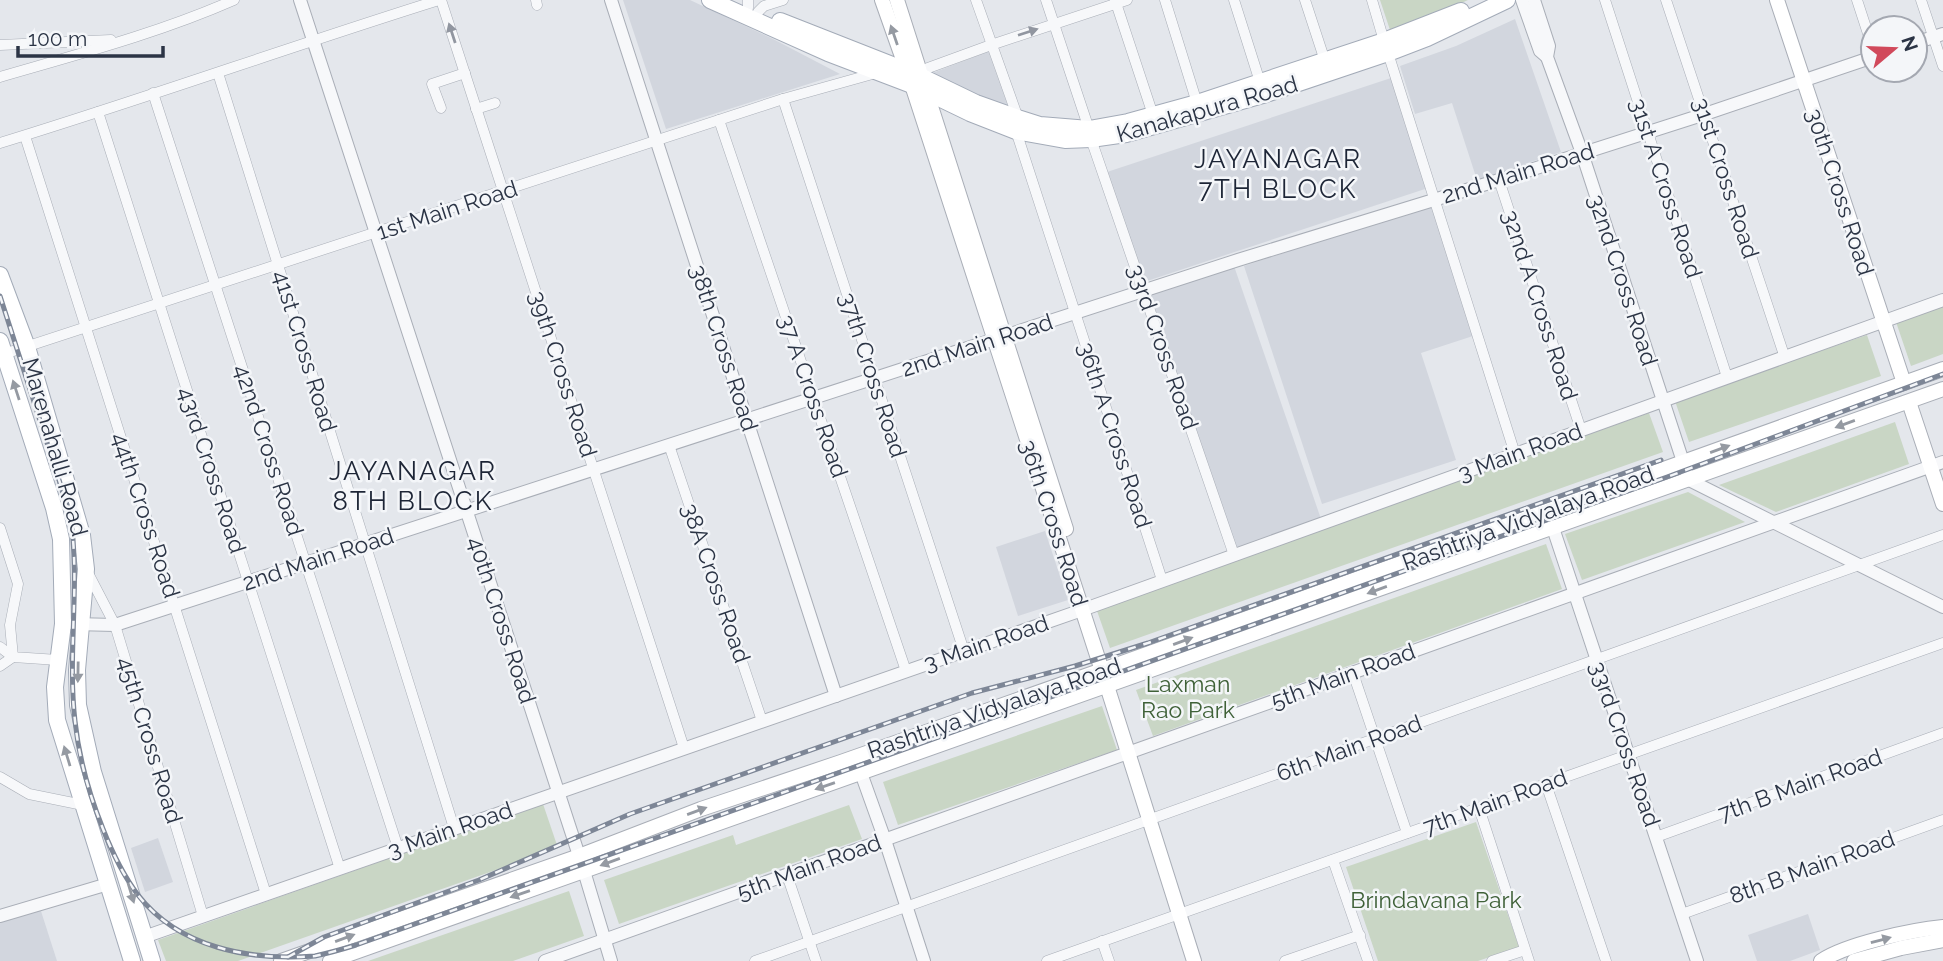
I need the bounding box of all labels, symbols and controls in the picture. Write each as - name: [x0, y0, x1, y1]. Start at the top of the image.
- scale bar: [18, 14, 163, 58]
- north arrow: [1859, 14, 1929, 84]
- one-way arrow: [446, 23, 457, 44]
- one-way arrow: [888, 25, 899, 46]
- text: 100 m: [28, 26, 87, 51]
- one-way arrow: [1018, 27, 1039, 37]
- text: N: [1897, 33, 1923, 54]
- street label: Kanakapura Road: [1113, 70, 1301, 147]
- street label: 31st Cross Road: [1688, 94, 1765, 262]
- street label: 31st A Cross Road: [1625, 95, 1708, 281]
- street label: 30th Cross Road: [1801, 105, 1880, 279]
- street label: 2nd Main Road: [1439, 137, 1597, 208]
- district label: JAYANAGAR 7TH BLOCK: [1194, 144, 1362, 204]
- street label: 1st Main Road: [373, 174, 521, 245]
- street label: 32nd Cross Road: [1583, 191, 1664, 369]
- street label: 32nd A Cross Road: [1497, 206, 1584, 403]
- street label: 38th Cross Road: [685, 261, 764, 434]
- street label: 33rd Cross Road: [1123, 261, 1204, 433]
- street label: 41st Cross Road: [268, 267, 343, 435]
- street label: 39th Cross Road: [524, 287, 603, 460]
- street label: 37th Cross Road: [834, 289, 913, 461]
- street label: 2nd Main Road: [898, 307, 1056, 382]
- street label: 37 A Cross Road: [773, 311, 854, 481]
- street label: 36th A Cross Road: [1073, 339, 1158, 531]
- street label: Marenahalli Road: [17, 355, 94, 539]
- street label: 42nd Cross Road: [229, 361, 310, 539]
- one-way arrow: [10, 380, 21, 401]
- street label: 43rd Cross Road: [173, 383, 252, 556]
- street label: 3 Main Road: [1454, 417, 1586, 486]
- one-way arrow: [1835, 419, 1856, 430]
- street label: 44th Cross Road: [107, 429, 186, 601]
- street label: 36th Cross Road: [1015, 436, 1094, 610]
- one-way arrow: [1709, 443, 1730, 454]
- district label: JAYANAGAR 8TH BLOCK: [329, 456, 497, 516]
- street label: Rashtriya Vidyalaya Road: [1398, 459, 1657, 576]
- street label: 38A Cross Road: [677, 500, 756, 666]
- street label: 2nd Main Road: [239, 521, 397, 596]
- street label: 40th Cross Road: [463, 533, 542, 707]
- one-way arrow: [1366, 585, 1387, 596]
- street label: 3 Main Road: [920, 609, 1052, 676]
- one-way arrow: [1172, 635, 1193, 646]
- street label: 5th Main Road: [1267, 637, 1419, 714]
- street label: Rashtriya Vidyalaya Road: [864, 651, 1124, 764]
- street label: 45th Cross Road: [112, 653, 189, 826]
- street label: 33rd Cross Road: [1585, 658, 1666, 830]
- one-way arrow: [72, 662, 83, 684]
- park label: Laxman Rao Park: [1141, 670, 1235, 723]
- street label: 6th Main Road: [1272, 709, 1425, 786]
- street label: 7th B Main Road: [1714, 742, 1886, 827]
- one-way arrow: [62, 745, 72, 766]
- street label: 7th Main Road: [1419, 763, 1571, 840]
- one-way arrow: [814, 781, 835, 792]
- street label: 3 Main Road: [384, 796, 516, 863]
- one-way arrow: [687, 805, 708, 816]
- street label: 8th B Main Road: [1726, 824, 1898, 909]
- street label: 5th Main Road: [733, 828, 885, 905]
- one-way arrow: [600, 857, 621, 868]
- one-way arrow: [126, 882, 136, 903]
- park label: Brindavana Park: [1350, 886, 1522, 913]
- one-way arrow: [509, 889, 530, 900]
- one-way arrow: [335, 932, 356, 943]
- one-way arrow: [1870, 934, 1891, 944]

